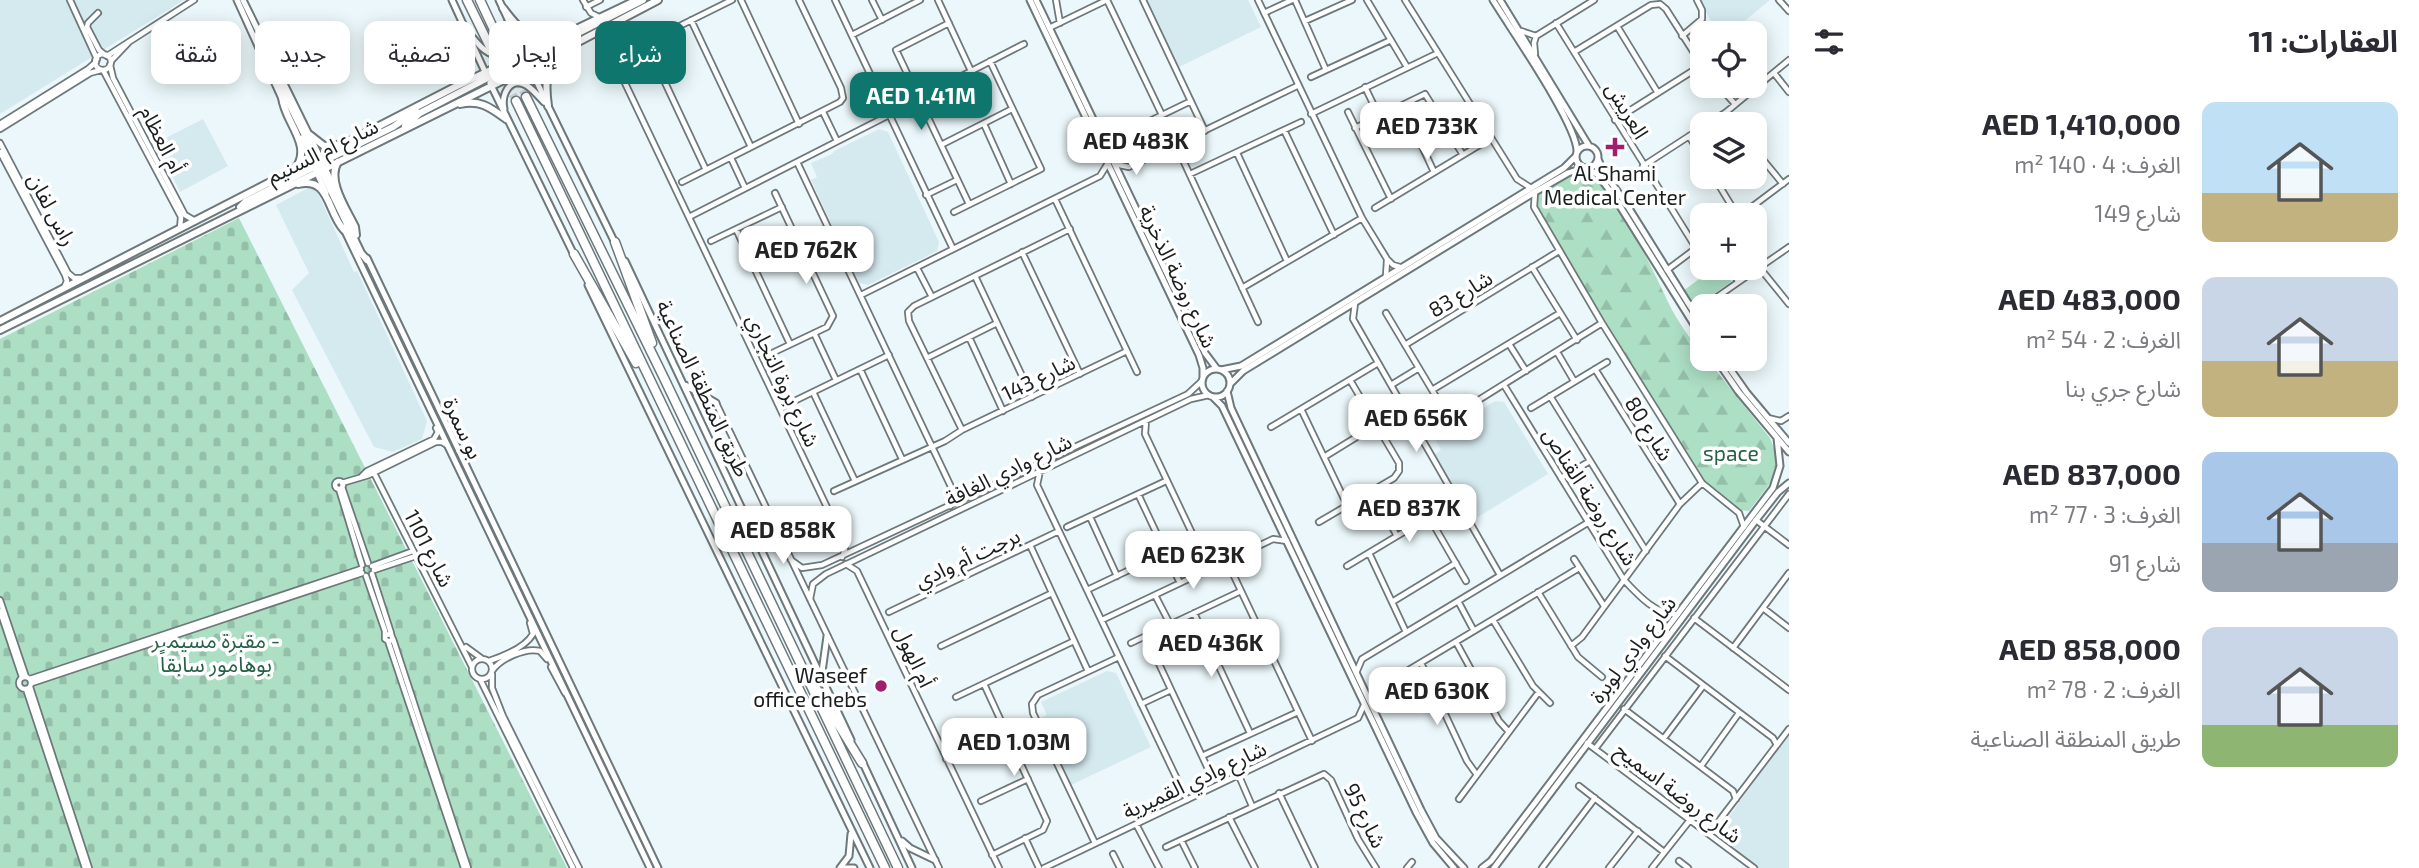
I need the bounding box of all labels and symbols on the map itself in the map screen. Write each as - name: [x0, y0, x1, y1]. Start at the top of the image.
- pin: AED 1.41M: [841, 72, 1001, 132]
- street label: العريش: [1600, 77, 1655, 144]
- street label: أم العظام: [131, 101, 191, 179]
- pin: AED 733K: [1355, 102, 1499, 162]
- street label: شارع ام السنيم: [262, 112, 384, 192]
- pin: AED 483K: [1064, 118, 1208, 177]
- marker: Al Shami Medical Center: [1605, 137, 1625, 157]
- place label: Al Shami Medical Center: [1544, 160, 1687, 209]
- street label: راس لفان: [23, 168, 82, 250]
- street label: شارع روضة الذخرية: [1131, 201, 1223, 353]
- pin: AED 762K: [734, 226, 878, 286]
- street label: شارع 83: [1424, 264, 1499, 325]
- street label: طريق المنطقة الصناعية: [650, 296, 756, 481]
- street label: شارع بروة التجاري: [738, 310, 826, 452]
- street label: شارع 143: [997, 349, 1081, 409]
- street label: شارع 80: [1617, 391, 1679, 467]
- street label: بو سمرة: [438, 393, 489, 463]
- pin: AED 656K: [1344, 394, 1488, 454]
- street label: شارع روضة القناص: [1535, 422, 1644, 572]
- street label: شارع وادي الغافة: [941, 428, 1078, 515]
- park label: space: [1703, 440, 1759, 465]
- pin: AED 837K: [1337, 484, 1481, 544]
- street label: شارع 1101: [396, 505, 460, 593]
- pin: AED 858K: [711, 506, 855, 566]
- street label: برجت أم وادي: [910, 522, 1026, 597]
- pin: AED 623K: [1121, 532, 1265, 591]
- street label: شارع وادي لوبرة: [1584, 590, 1684, 710]
- pin: AED 436K: [1139, 620, 1283, 679]
- street label: أم الهول: [885, 621, 940, 693]
- park label: مقبرة مسيمير - بوهامور سابقاً: [151, 627, 280, 677]
- place label: Waseef office chebs: [753, 662, 868, 711]
- pin: AED 630K: [1365, 668, 1509, 727]
- marker: Waseef office chebs: [873, 678, 889, 694]
- pin: AED 1.03M: [934, 718, 1094, 778]
- street label: شارع وادي القميرية: [1118, 735, 1272, 828]
- street label: شارع روضة اسميح: [1609, 736, 1747, 851]
- street label: شارع 95: [1336, 779, 1392, 853]

